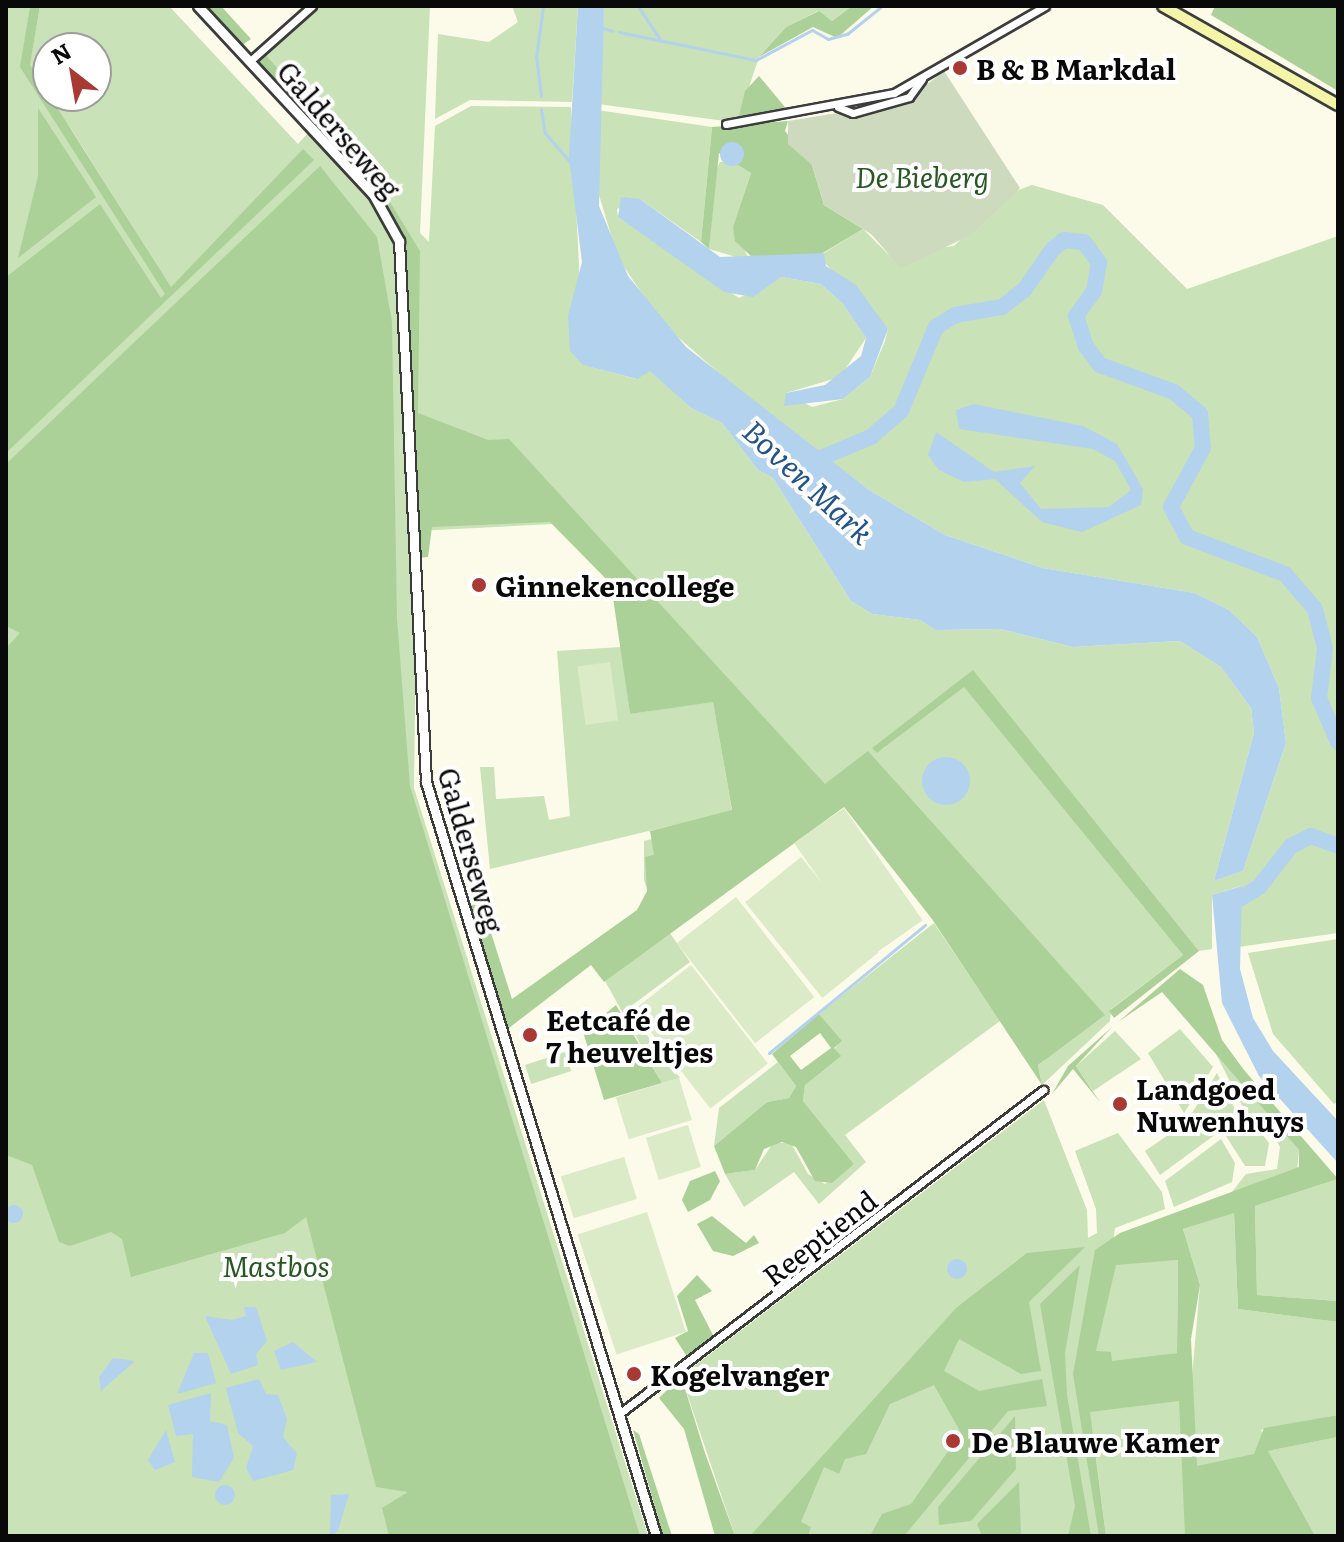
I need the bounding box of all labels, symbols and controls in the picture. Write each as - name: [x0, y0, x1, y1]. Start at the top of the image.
- north arrow: [32, 32, 112, 112]
- text: N: [44, 34, 77, 72]
- place label: B & B Markdal: [976, 51, 1176, 85]
- street label: Galderseweg: [271, 54, 409, 204]
- marker: B & B Markdal: [951, 59, 969, 77]
- park label: De Bieberg: [855, 159, 989, 193]
- water label: Boven Mark: [737, 412, 881, 550]
- place label: Ginnekencollege: [495, 568, 735, 602]
- marker: Ginnekencollege: [470, 576, 488, 594]
- street label: Galderseweg: [432, 764, 512, 936]
- place label: Eetcafé de 7 heuveltjes: [546, 1002, 713, 1068]
- marker: Eetcafé de 7 heuveltjes: [521, 1026, 539, 1044]
- place label: Landgoed Nuwenhuys: [1136, 1071, 1304, 1137]
- marker: Landgoed Nuwenhuys: [1111, 1095, 1129, 1113]
- street label: Reeptiend: [755, 1182, 883, 1292]
- park label: Mastbos: [222, 1248, 330, 1282]
- place label: Kogelvanger: [650, 1357, 829, 1391]
- marker: Kogelvanger: [625, 1365, 643, 1383]
- place label: De Blauwe Kamer: [971, 1424, 1220, 1458]
- marker: De Blauwe Kamer: [942, 1430, 964, 1452]

